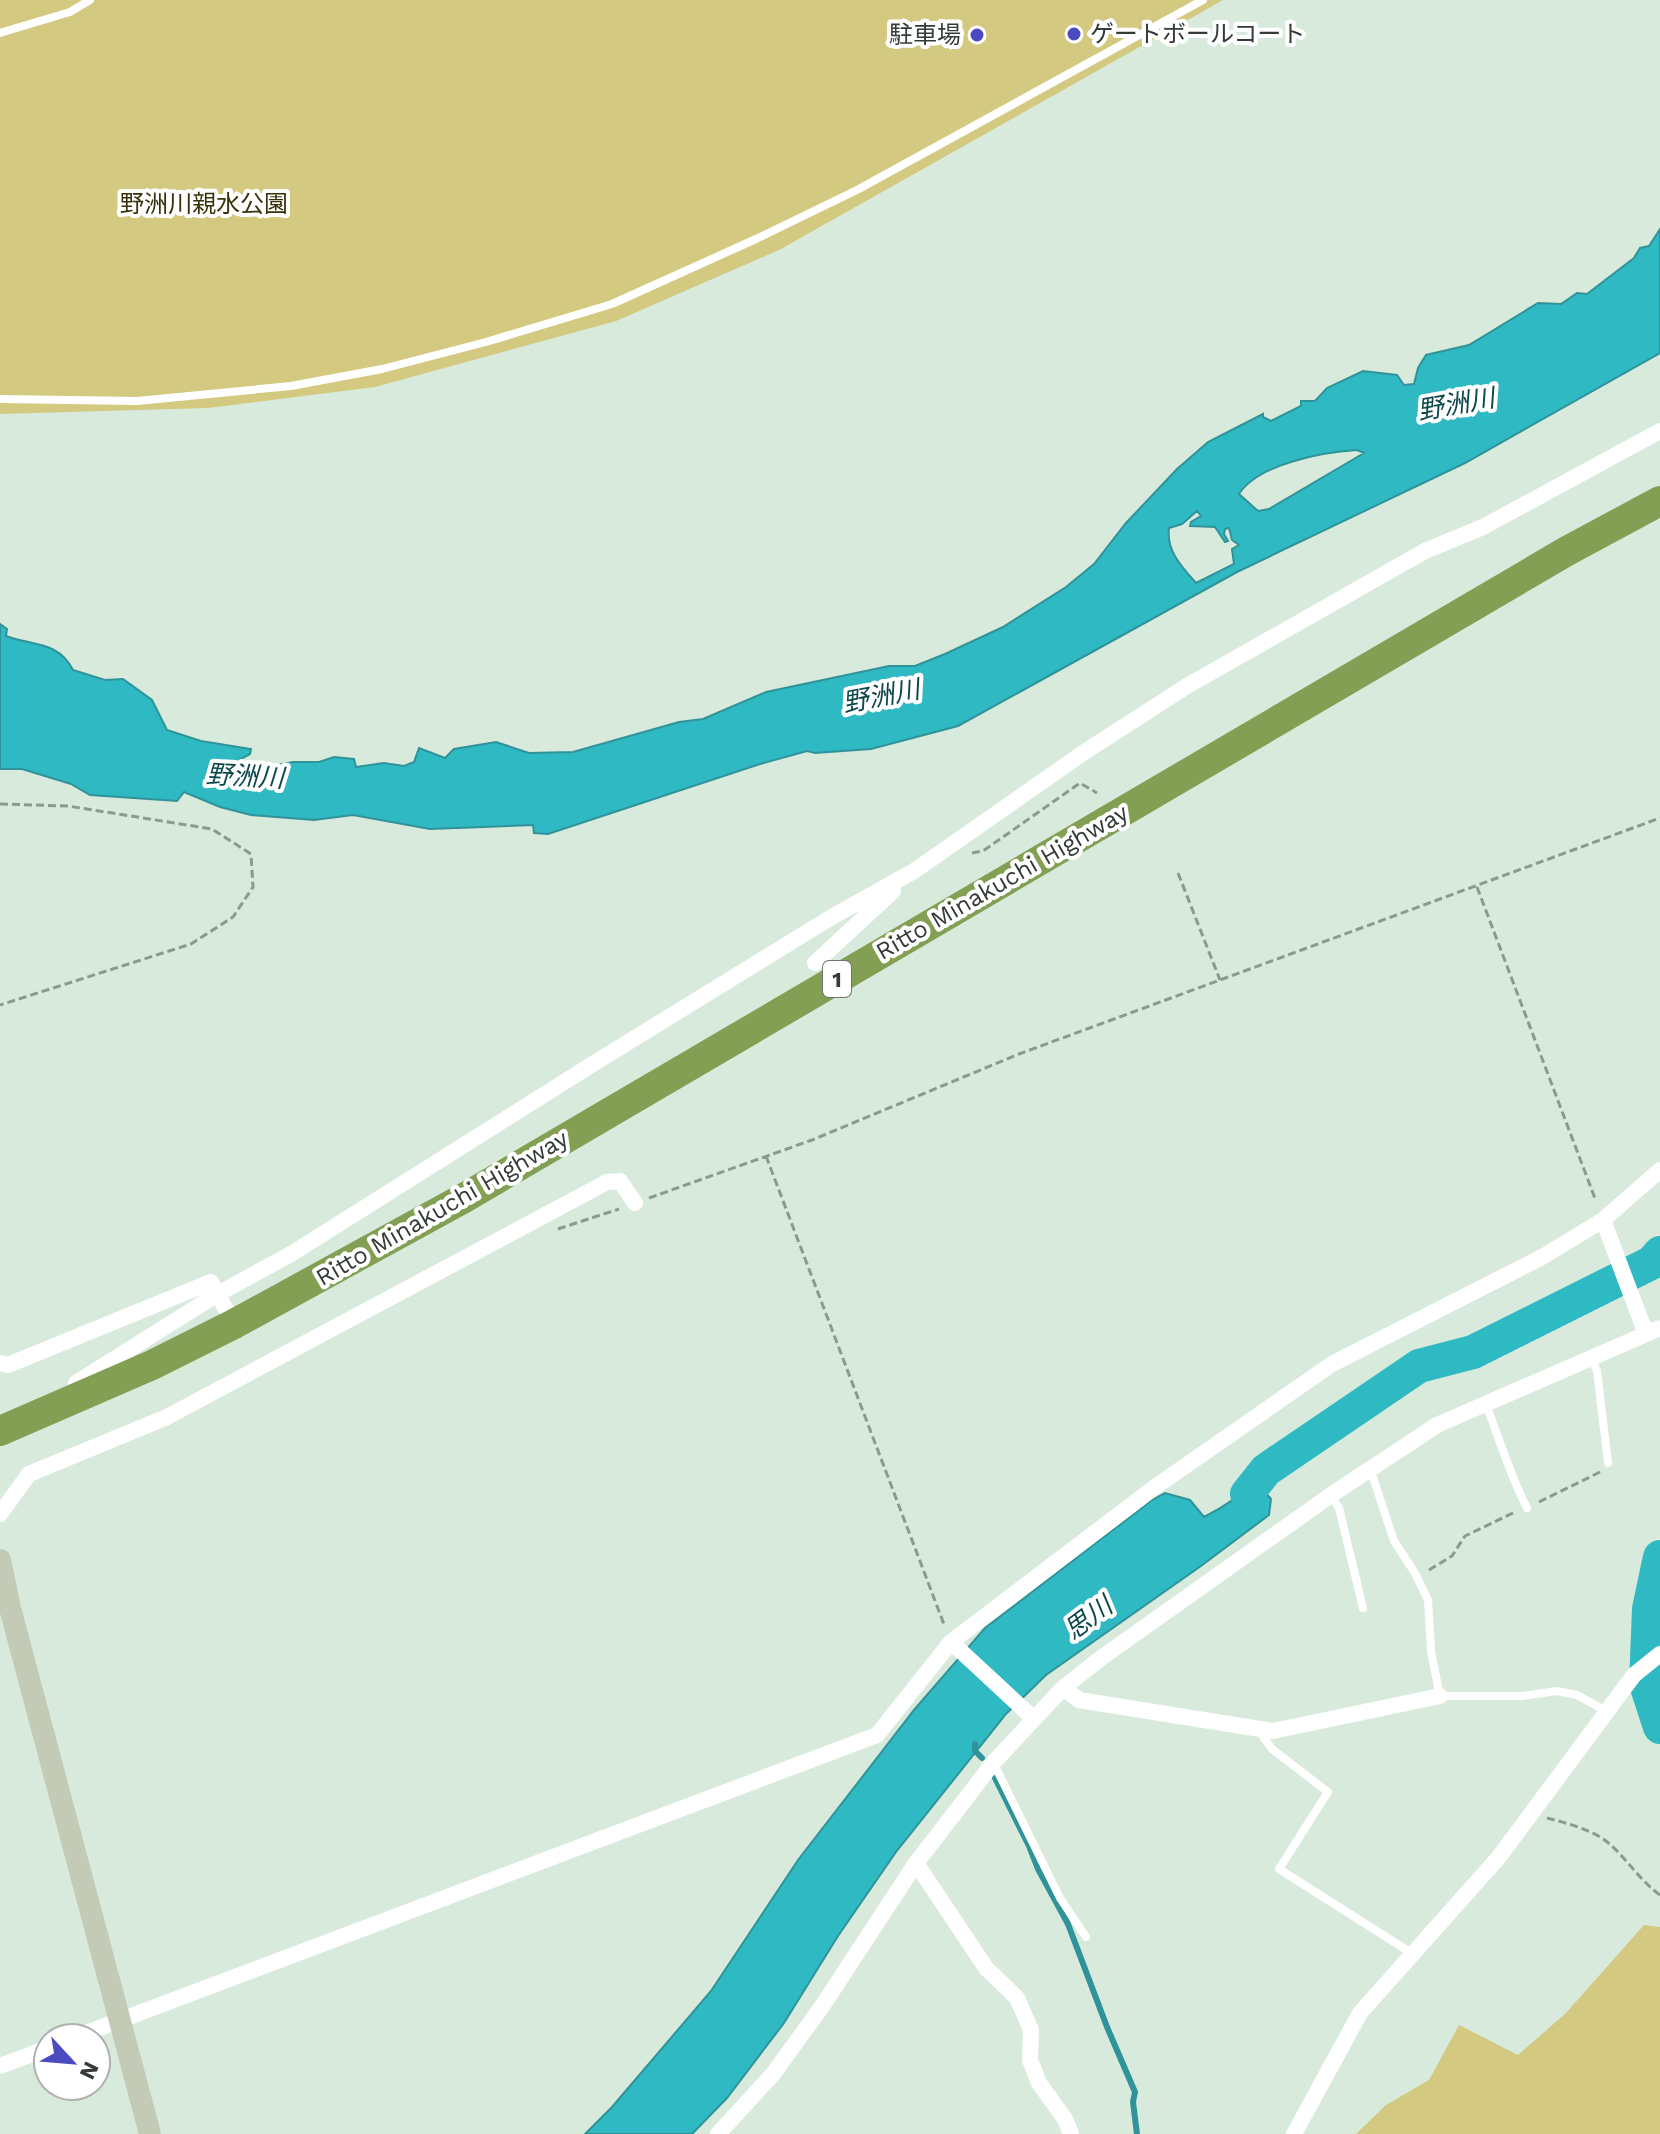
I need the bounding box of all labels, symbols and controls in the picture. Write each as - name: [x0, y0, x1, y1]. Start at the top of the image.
- place label: ゲートボールコート: [1090, 20, 1306, 48]
- place label: 駐車場: [889, 21, 961, 49]
- marker: ゲートボールコート: [1065, 25, 1083, 43]
- marker: 駐車場: [968, 26, 986, 44]
- park label: 野洲川親水公園: [120, 190, 288, 218]
- water label: 野洲川: [1415, 382, 1500, 426]
- water label: 野洲川: [840, 673, 925, 718]
- water label: 野洲川: [205, 759, 288, 793]
- street label: Ritto Minakuchi Highway: [871, 798, 1134, 966]
- road number: 1: [823, 961, 851, 997]
- street label: Ritto Minakuchi Highway: [311, 1124, 574, 1292]
- water label: 思川: [1058, 1589, 1120, 1646]
- north arrow: [32, 2022, 112, 2102]
- text: N: [75, 2058, 104, 2083]

